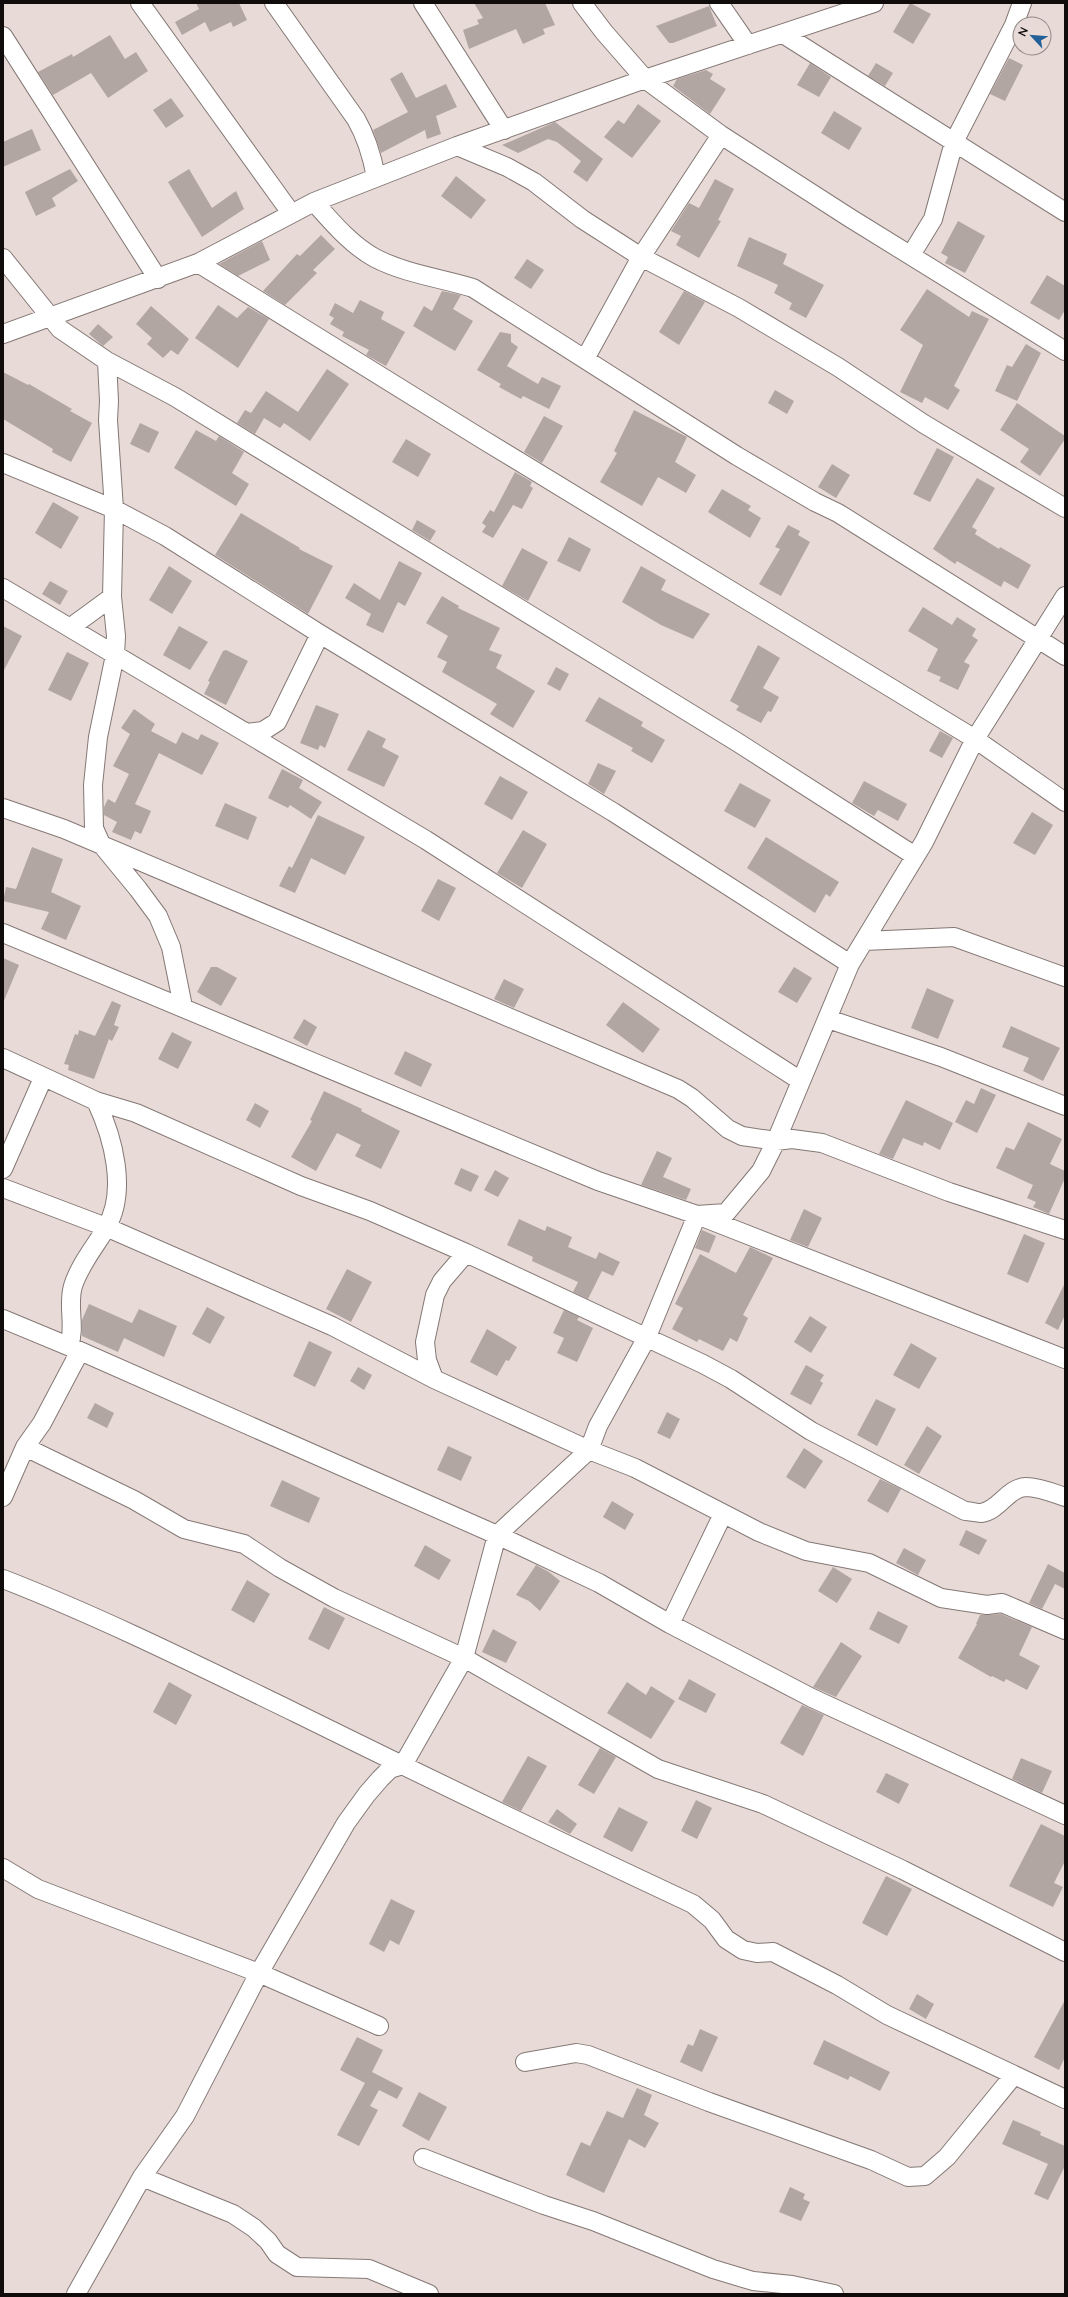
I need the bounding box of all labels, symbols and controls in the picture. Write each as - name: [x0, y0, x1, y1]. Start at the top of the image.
- north arrow: [1012, 16, 1052, 56]
- text: N: [1015, 25, 1030, 38]

